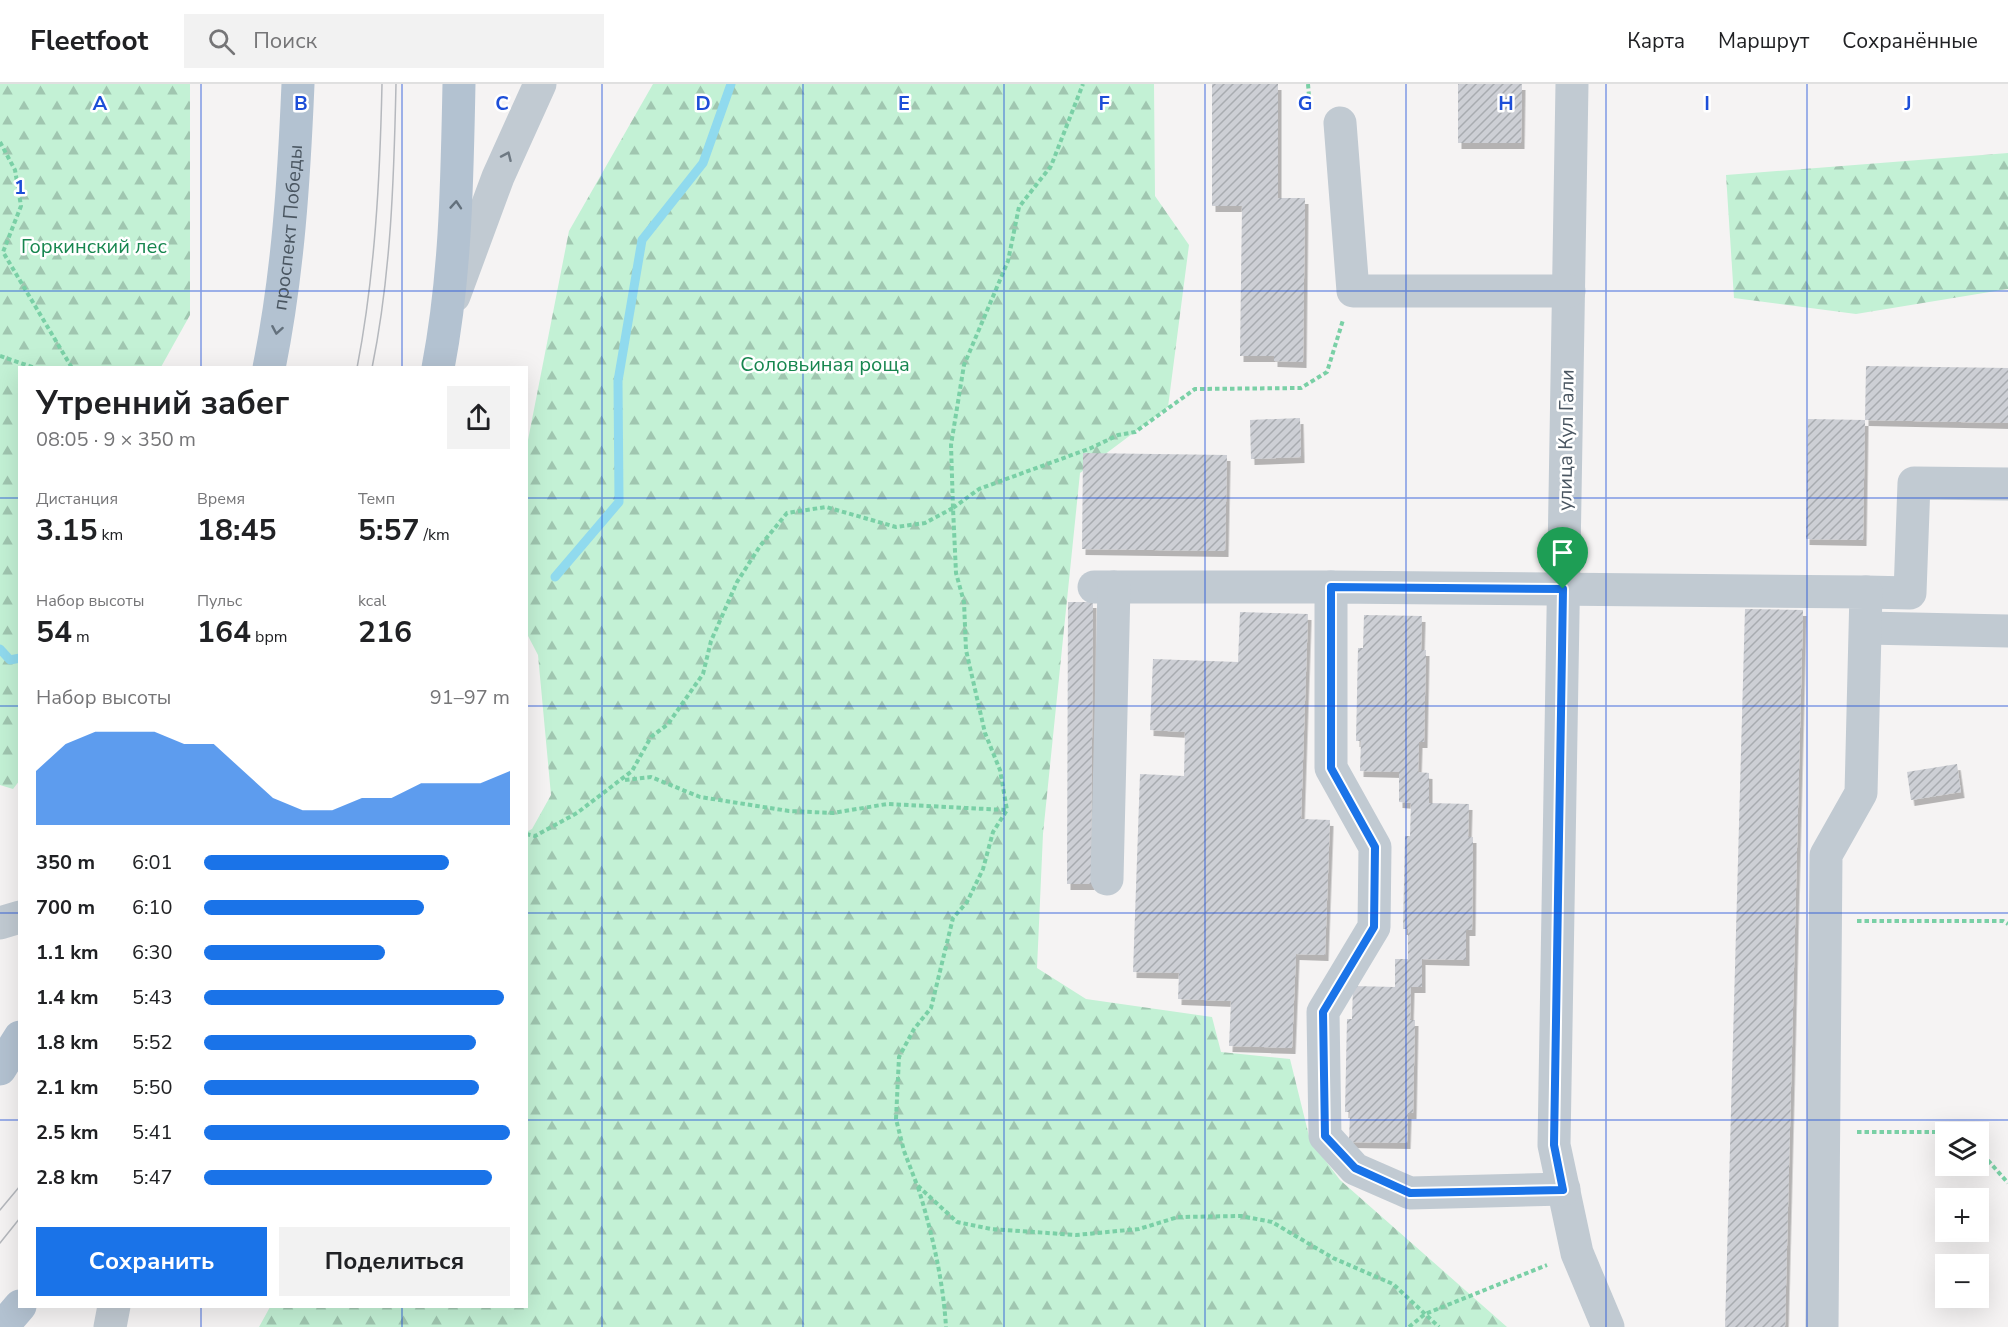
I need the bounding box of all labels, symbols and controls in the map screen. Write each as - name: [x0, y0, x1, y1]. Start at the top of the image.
- search box: [184, 14, 604, 68]
- text: Fleetfoot: [30, 22, 148, 60]
- icon: search: [205, 25, 238, 58]
- text: Поиск: [253, 26, 317, 56]
- text: Карта: [1627, 27, 1685, 55]
- text: Маршрут: [1718, 27, 1809, 55]
- text: Сохранённые: [1842, 27, 1978, 55]
- text: A: [93, 90, 108, 117]
- text: B: [294, 90, 308, 117]
- text: C: [495, 90, 509, 117]
- text: D: [695, 90, 711, 117]
- text: E: [898, 90, 910, 117]
- text: F: [1098, 90, 1110, 117]
- text: G: [1298, 90, 1312, 117]
- text: H: [1498, 90, 1514, 117]
- text: I: [1704, 90, 1710, 117]
- text: J: [1903, 90, 1912, 117]
- street label: проспект Победы: [266, 144, 309, 312]
- one-way arrow: [500, 151, 512, 162]
- text: 1: [14, 174, 26, 201]
- one-way arrow: [449, 201, 462, 210]
- park label: Горкинский лес: [21, 233, 167, 260]
- one-way arrow: [271, 326, 283, 335]
- park label: Соловьиная роща: [740, 351, 910, 378]
- street label: улица Кул Гали: [1551, 369, 1581, 511]
- text: Утренний забег: [36, 381, 289, 426]
- button: share: [447, 386, 510, 449]
- text: 08:05 · 9 × 350 m: [36, 426, 196, 453]
- text: Дистанция: [36, 488, 118, 510]
- text: Время: [197, 488, 245, 510]
- text: Темп: [358, 488, 395, 510]
- text: 3.15: [36, 510, 97, 551]
- text: 18:45: [197, 510, 276, 551]
- text: 5:57: [358, 510, 419, 551]
- text: km: [97, 524, 123, 546]
- text: /km: [419, 524, 450, 546]
- pin: [1537, 527, 1588, 589]
- icon: arrive: [1546, 536, 1579, 569]
- text: Набор высоты: [36, 590, 144, 612]
- text: Пульс: [197, 590, 242, 612]
- text: kcal: [358, 590, 386, 612]
- text: 54: [36, 612, 72, 653]
- text: 164: [197, 612, 251, 653]
- text: 216: [358, 612, 412, 653]
- text: m: [72, 626, 90, 648]
- text: bpm: [251, 626, 287, 648]
- text: Набор высоты: [36, 684, 171, 711]
- text: 91–97 m: [430, 684, 510, 711]
- text: 350 m: [36, 849, 95, 876]
- text: 6:01: [132, 849, 173, 876]
- text: 700 m: [36, 894, 95, 921]
- text: 6:10: [132, 894, 173, 921]
- text: 1.1 km: [36, 939, 99, 966]
- text: 6:30: [132, 939, 173, 966]
- text: 1.4 km: [36, 984, 99, 1011]
- text: 5:43: [132, 984, 173, 1011]
- text: 1.8 km: [36, 1029, 99, 1056]
- text: 5:52: [132, 1029, 173, 1056]
- text: 2.1 km: [36, 1074, 99, 1101]
- text: 5:50: [132, 1074, 173, 1101]
- text: 2.5 km: [36, 1119, 99, 1146]
- text: 5:41: [132, 1119, 173, 1146]
- map controls: [1935, 1122, 1989, 1308]
- button: layers: [1935, 1122, 1989, 1176]
- text: 2.8 km: [36, 1164, 99, 1191]
- text: 5:47: [132, 1164, 173, 1191]
- button: +: [1935, 1188, 1989, 1242]
- button: Сохранить: [36, 1227, 267, 1296]
- button: Поделиться: [279, 1227, 510, 1296]
- button: −: [1935, 1254, 1989, 1308]

